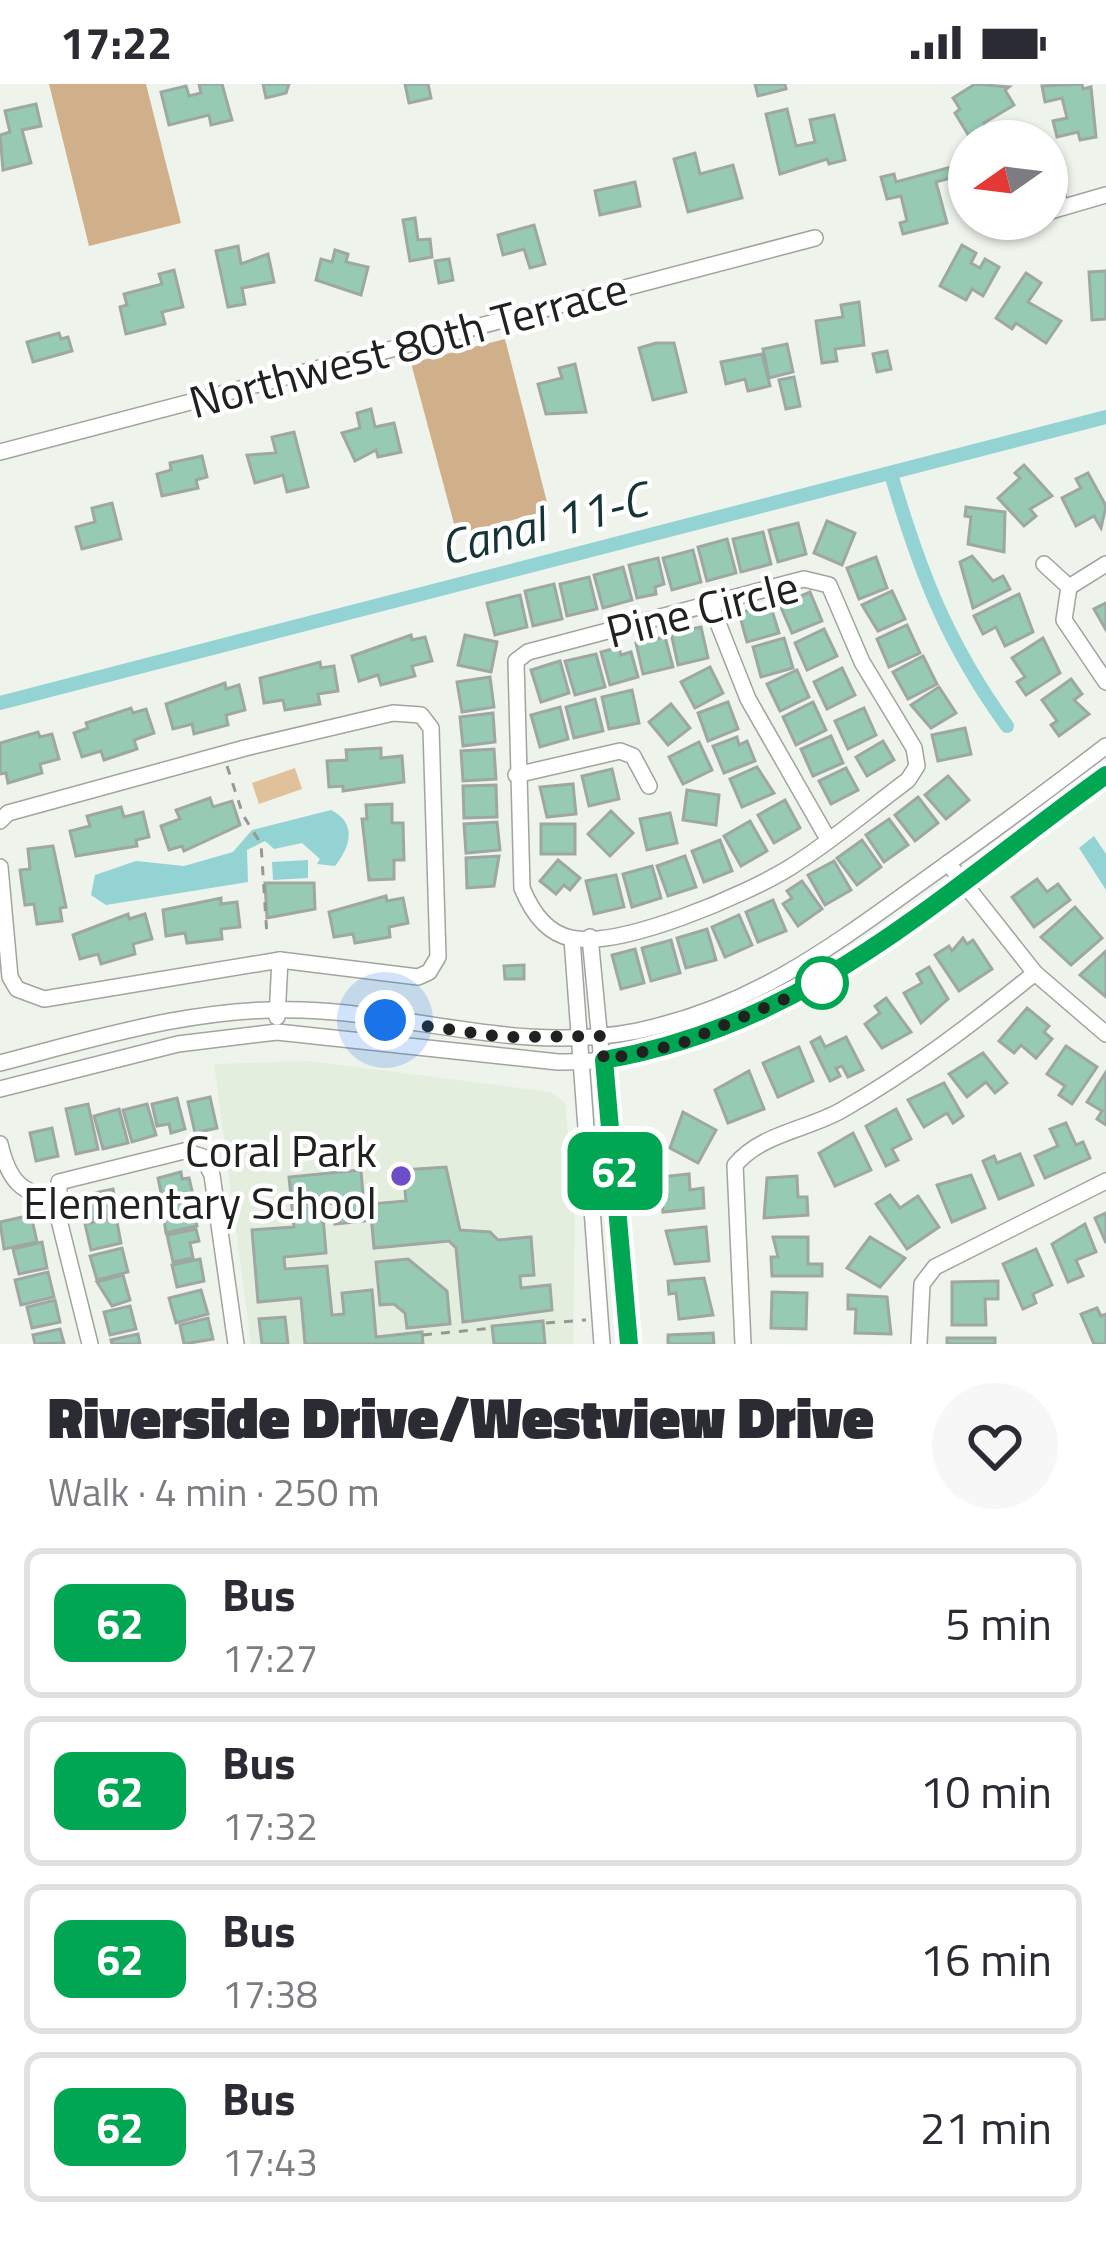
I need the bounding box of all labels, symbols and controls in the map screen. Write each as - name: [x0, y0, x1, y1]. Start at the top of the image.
- text: 17:22: [60, 8, 172, 76]
- north arrow: [948, 120, 1068, 240]
- map controls: [948, 120, 1068, 240]
- street label: Northwest 80th Terrace: [181, 253, 635, 435]
- water label: Canal 11-C: [432, 460, 661, 584]
- street label: Pine Circle: [599, 551, 805, 665]
- unlabelled marker: [797, 958, 847, 1008]
- your location: [355, 990, 415, 1050]
- place label: Coral Park Elementary School: [23, 1116, 377, 1236]
- line badge: 62: [561, 1132, 669, 1210]
- text: 62: [591, 1139, 639, 1203]
- marker: Coral Park Elementary School: [388, 1163, 414, 1189]
- text: Riverside Drive/Westview Drive: [48, 1373, 874, 1460]
- button: heart: [932, 1383, 1058, 1509]
- text: Walk · 4 min · 250 m: [48, 1462, 380, 1521]
- text: Bus: [222, 1560, 296, 1628]
- text: 5 min: [945, 1589, 1052, 1657]
- text: 62: [96, 1591, 144, 1655]
- text: 17:27: [222, 1628, 318, 1687]
- text: Bus: [222, 1728, 296, 1796]
- text: 10 min: [920, 1757, 1052, 1825]
- text: 62: [96, 1759, 144, 1823]
- text: 17:32: [222, 1796, 318, 1855]
- text: Bus: [222, 1896, 296, 1964]
- text: 16 min: [920, 1925, 1052, 1993]
- text: 62: [96, 1927, 144, 1991]
- text: 17:38: [222, 1964, 318, 2023]
- text: Bus: [222, 2064, 296, 2132]
- text: 21 min: [920, 2093, 1052, 2161]
- text: 62: [96, 2095, 144, 2159]
- text: 17:43: [222, 2132, 318, 2191]

